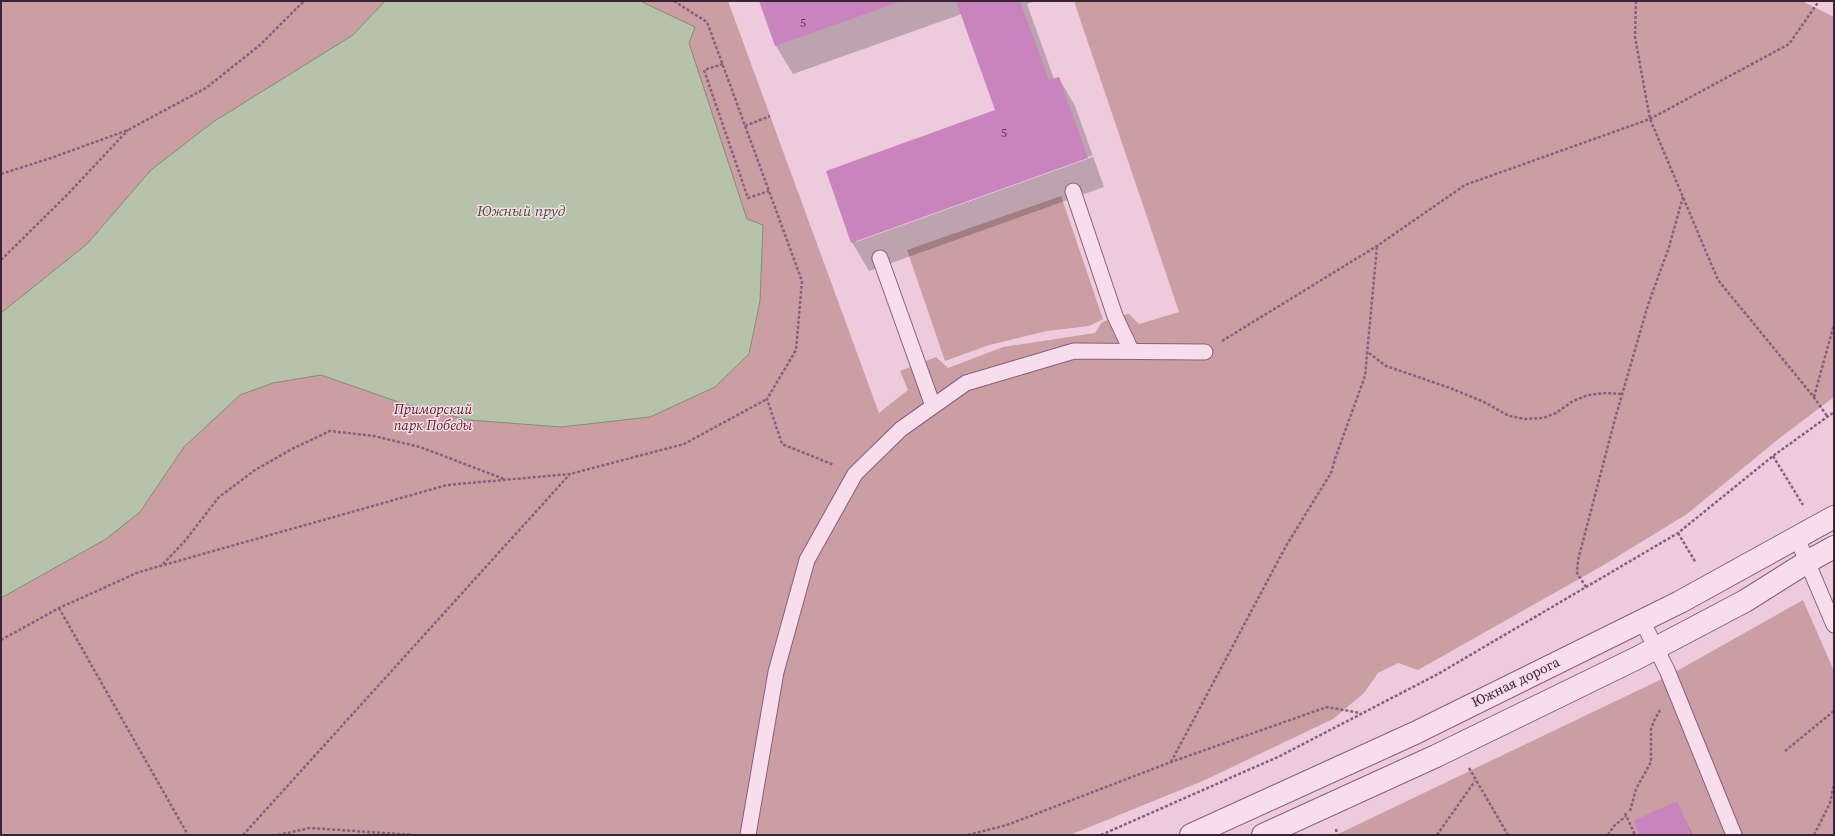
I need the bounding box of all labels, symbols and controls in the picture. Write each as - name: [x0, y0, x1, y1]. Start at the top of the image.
- house number: 5: [800, 17, 806, 31]
- house number: 5: [1001, 127, 1007, 141]
- water label: Южный пруд: [477, 203, 565, 221]
- park label: Приморский парк Победы: [394, 402, 472, 434]
- street label: Южная дорога: [1469, 654, 1563, 712]

